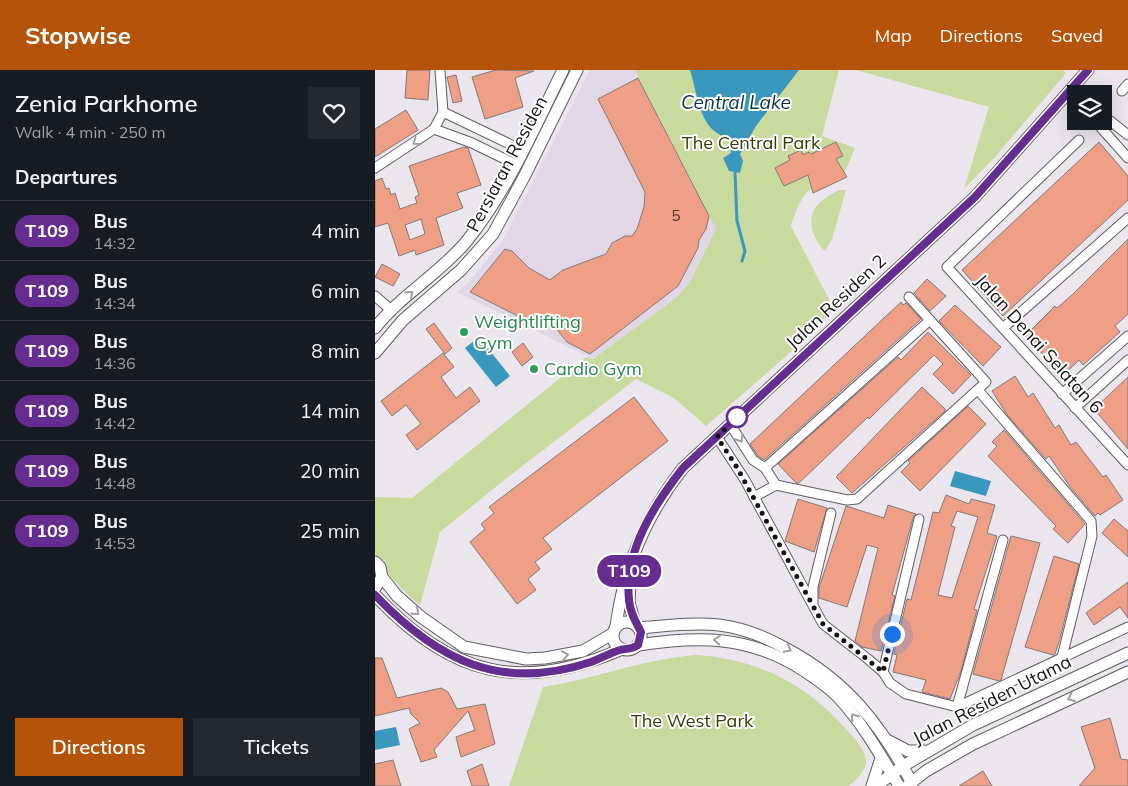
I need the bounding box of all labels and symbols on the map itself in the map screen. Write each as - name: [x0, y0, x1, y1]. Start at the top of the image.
- water label: Central Lake: [681, 90, 791, 114]
- street label: Persiaran Residen: [461, 92, 552, 236]
- park label: The Central Park: [682, 131, 821, 154]
- one-way arrow: [412, 136, 421, 145]
- house number: 5: [671, 206, 681, 225]
- street label: Jalan Residen 2: [781, 249, 891, 354]
- street label: Jalan Denai Selatan 6: [971, 269, 1108, 418]
- one-way arrow: [404, 291, 413, 300]
- place label: Weightlifting Gym: [474, 310, 581, 354]
- marker: Weightlifting Gym: [458, 326, 470, 338]
- place label: Cardio Gym: [544, 357, 642, 380]
- marker: Cardio Gym: [528, 363, 540, 375]
- unlabelled marker: [726, 406, 748, 428]
- one-way arrow: [734, 434, 743, 443]
- line badge: T109: [594, 555, 664, 587]
- one-way arrow: [410, 606, 419, 615]
- your location: [880, 622, 905, 647]
- one-way arrow: [712, 634, 720, 645]
- one-way arrow: [783, 643, 792, 653]
- one-way arrow: [561, 650, 570, 660]
- street label: Jalan Residen Utama: [909, 650, 1075, 750]
- one-way arrow: [1067, 692, 1076, 702]
- park label: The West Park: [631, 709, 754, 732]
- one-way arrow: [852, 714, 860, 723]

